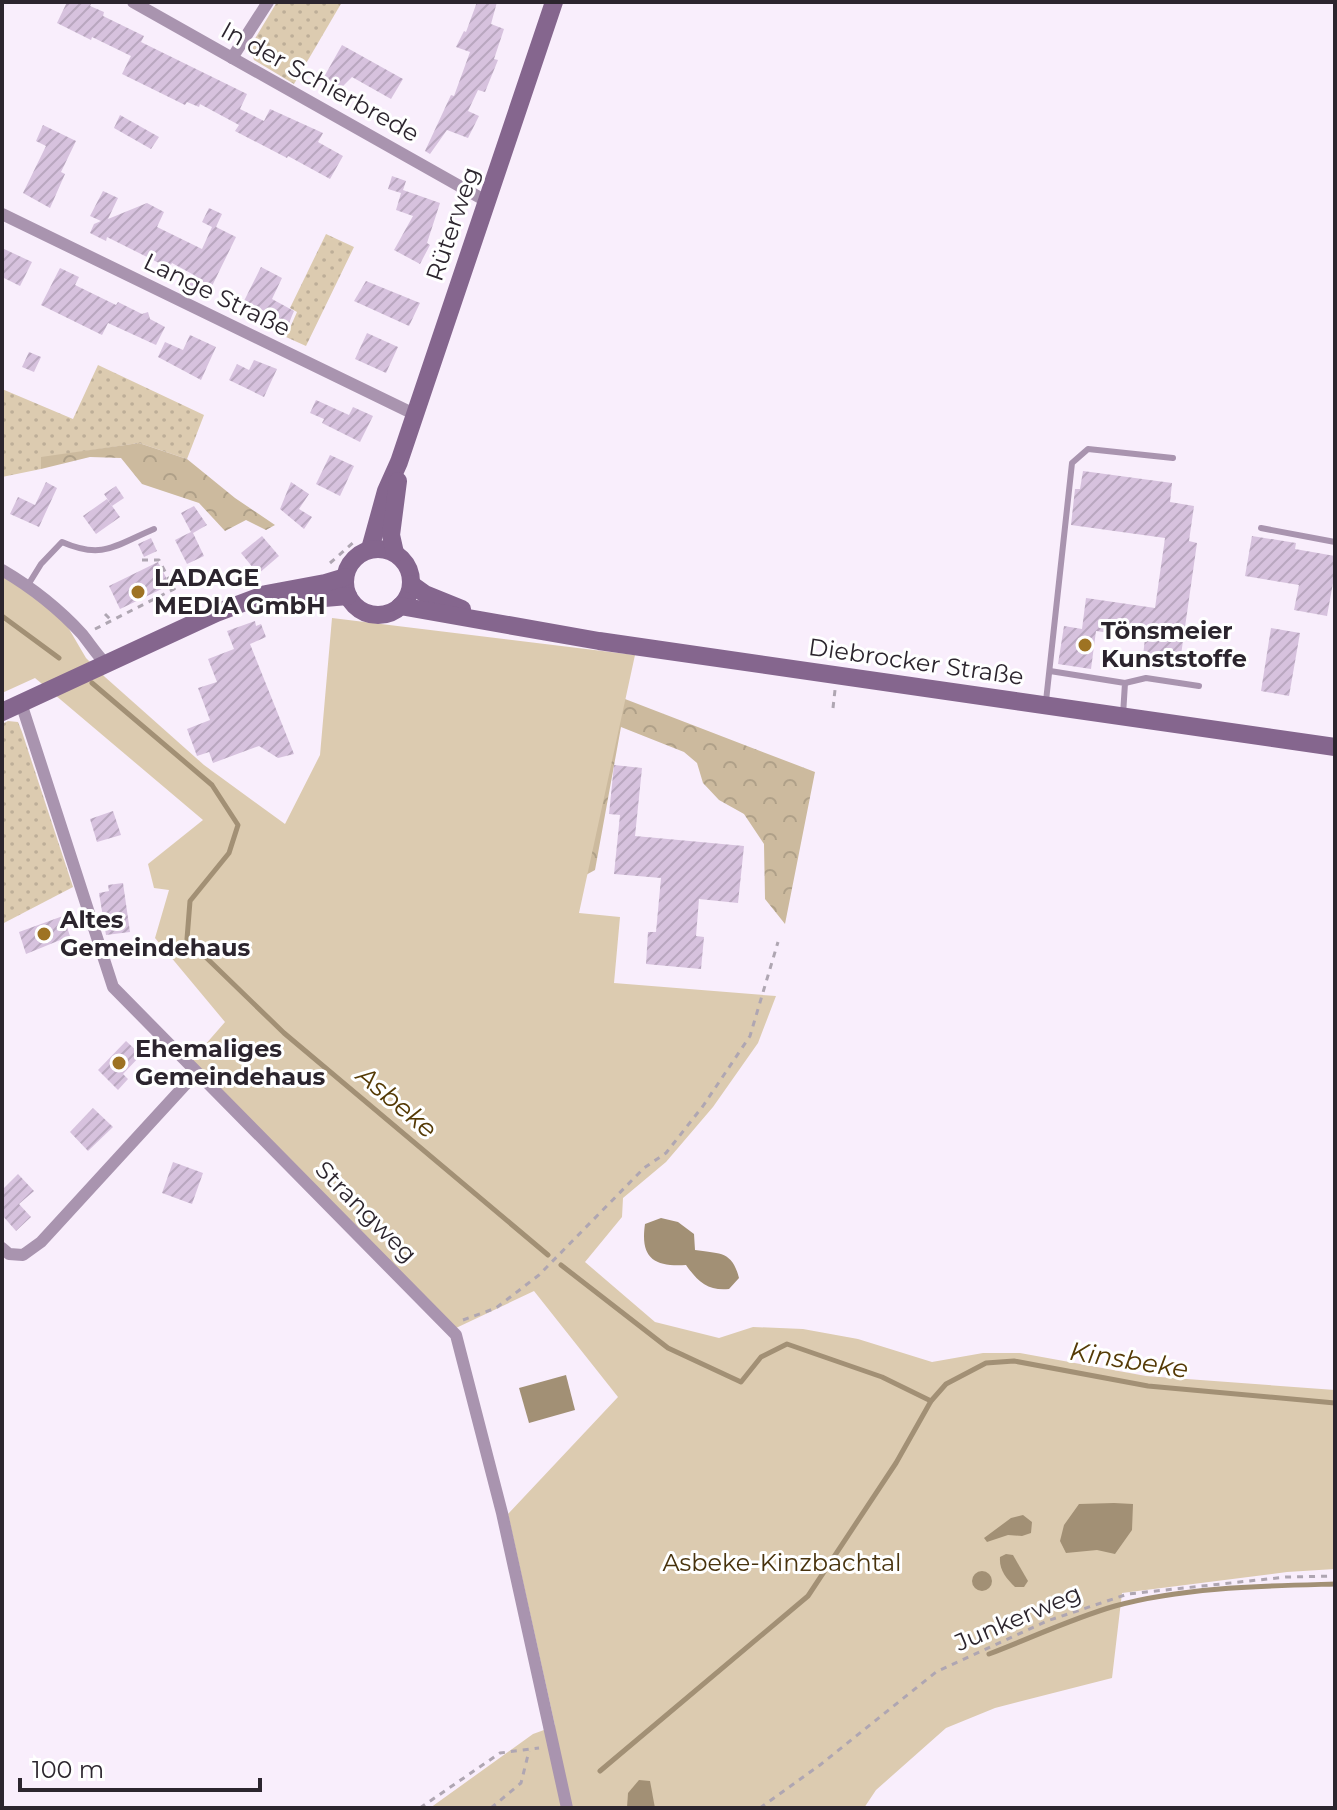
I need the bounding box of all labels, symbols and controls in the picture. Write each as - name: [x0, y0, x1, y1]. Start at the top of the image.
- street label: In der Schierbrede: [216, 15, 424, 148]
- street label: Rüterweg: [419, 163, 486, 285]
- street label: Lange Straße: [139, 247, 295, 343]
- place label: LADAGE MEDIA GmbH: [154, 563, 326, 620]
- marker: LADAGE MEDIA GmbH: [129, 583, 147, 601]
- place label: Tönsmeier Kunststoffe: [1101, 616, 1247, 673]
- street label: Diebrocker Straße: [807, 632, 1025, 691]
- marker: Tönsmeier Kunststoffe: [1076, 636, 1094, 654]
- place label: Altes Gemeindehaus: [59, 905, 251, 962]
- marker: Altes Gemeindehaus: [35, 925, 53, 943]
- place label: Ehemaliges Gemeindehaus: [135, 1034, 326, 1091]
- marker: Ehemaliges Gemeindehaus: [110, 1054, 128, 1072]
- water label: Asbeke: [349, 1058, 444, 1145]
- street label: Strangweg: [310, 1155, 423, 1268]
- water label: Kinsbeke: [1067, 1335, 1191, 1385]
- park label: Asbeke-Kinzbachtal: [662, 1548, 902, 1577]
- street label: Junkerweg: [949, 1578, 1085, 1658]
- scale bar: [20, 1742, 260, 1792]
- text: 100 m: [32, 1755, 104, 1784]

